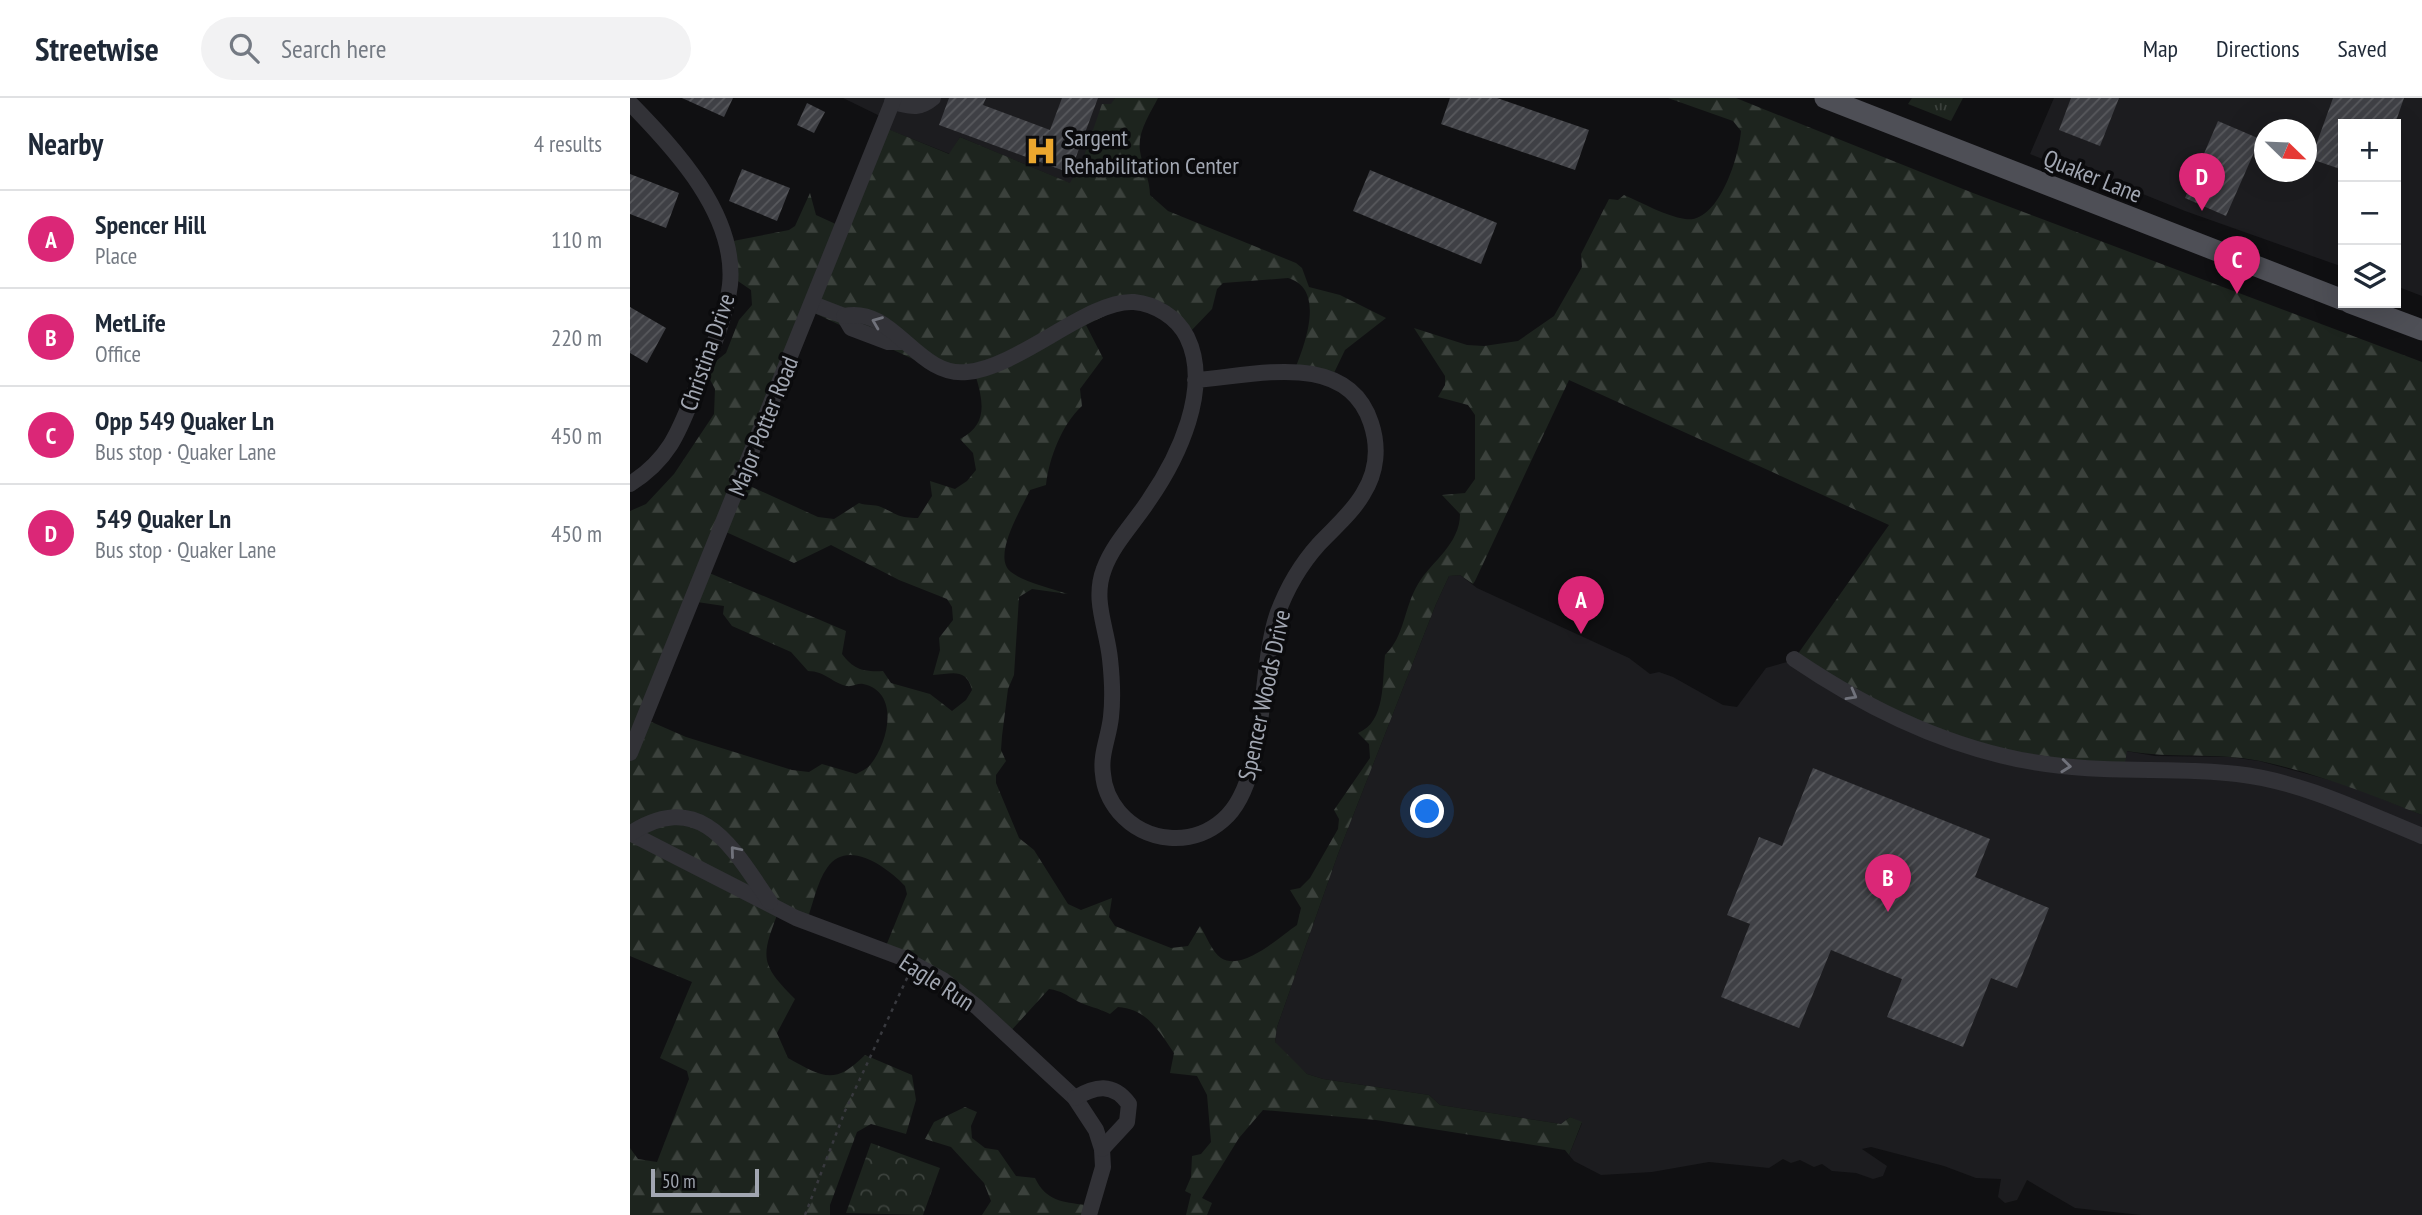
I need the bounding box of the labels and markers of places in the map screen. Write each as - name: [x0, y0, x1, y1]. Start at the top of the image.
- place label: Sargent Rehabilitation Center: [1064, 122, 1239, 181]
- hospital icon: Sargent Rehabilitation Center: [1024, 134, 1058, 168]
- pin: D: [2179, 153, 2225, 211]
- pin: C: [2214, 236, 2260, 294]
- pin: A: [1558, 576, 1604, 634]
- pin: B: [1865, 854, 1911, 912]

